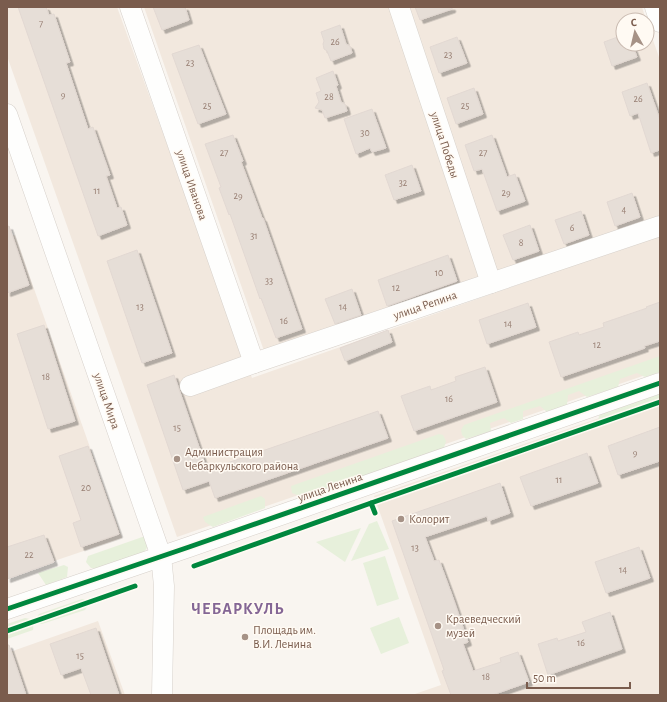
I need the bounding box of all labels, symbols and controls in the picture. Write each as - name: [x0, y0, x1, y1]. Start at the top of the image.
- north arrow: [615, 12, 655, 52]
- text: С: [630, 17, 637, 28]
- house number: 7: [39, 19, 43, 29]
- house number: 26: [330, 37, 340, 47]
- house number: 23: [444, 50, 452, 60]
- house number: 23: [186, 58, 194, 68]
- house number: 9: [61, 90, 66, 100]
- house number: 28: [324, 92, 334, 102]
- house number: 26: [633, 94, 643, 104]
- house number: 25: [203, 101, 211, 111]
- house number: 25: [461, 101, 469, 111]
- street label: улица Победы: [427, 109, 461, 180]
- house number: 30: [360, 128, 370, 138]
- street label: улица Иванова: [173, 148, 210, 222]
- house number: 27: [220, 148, 228, 158]
- house number: 27: [479, 148, 487, 158]
- house number: 32: [399, 178, 408, 188]
- house number: 11: [94, 186, 100, 196]
- house number: 29: [501, 188, 511, 198]
- house number: 29: [233, 191, 243, 201]
- house number: 4: [622, 205, 627, 215]
- house number: 6: [570, 223, 575, 233]
- house number: 31: [250, 231, 258, 241]
- house number: 8: [519, 238, 524, 248]
- house number: 10: [435, 268, 443, 278]
- house number: 33: [265, 276, 273, 286]
- house number: 12: [392, 283, 400, 293]
- street label: улица Репина: [391, 288, 459, 323]
- house number: 13: [136, 302, 144, 312]
- house number: 14: [339, 302, 347, 312]
- house number: 16: [280, 316, 288, 326]
- house number: 14: [504, 319, 512, 329]
- house number: 12: [593, 340, 601, 350]
- street label: улица Мира: [91, 371, 122, 431]
- house number: 18: [42, 372, 50, 382]
- house number: 16: [445, 394, 453, 404]
- house number: 15: [173, 423, 181, 433]
- place label: Администрация Чебаркульского района: [185, 446, 299, 473]
- house number: 9: [633, 448, 638, 458]
- marker: Администрация Чебаркульского района: [172, 454, 182, 464]
- street label: улица Ленина: [295, 470, 365, 505]
- house number: 11: [556, 475, 562, 485]
- house number: 20: [81, 483, 91, 493]
- place label: Колорит: [409, 513, 450, 525]
- marker: Колорит: [396, 514, 406, 524]
- house number: 13: [411, 543, 419, 553]
- house number: 22: [24, 550, 34, 560]
- house number: 14: [619, 565, 627, 575]
- district label: ЧЕБАРКУЛЬ: [191, 601, 285, 617]
- place label: Краеведческий музей: [446, 613, 521, 640]
- marker: Краеведческий музей: [433, 621, 443, 631]
- place label: Площадь им. В.И. Ленина: [253, 624, 316, 650]
- marker: Площадь им. В.И. Ленина: [240, 632, 250, 642]
- house number: 16: [577, 638, 585, 648]
- house number: 15: [76, 651, 84, 661]
- scale bar: [527, 664, 630, 690]
- house number: 18: [482, 672, 490, 682]
- text: 50 m: [533, 672, 556, 684]

